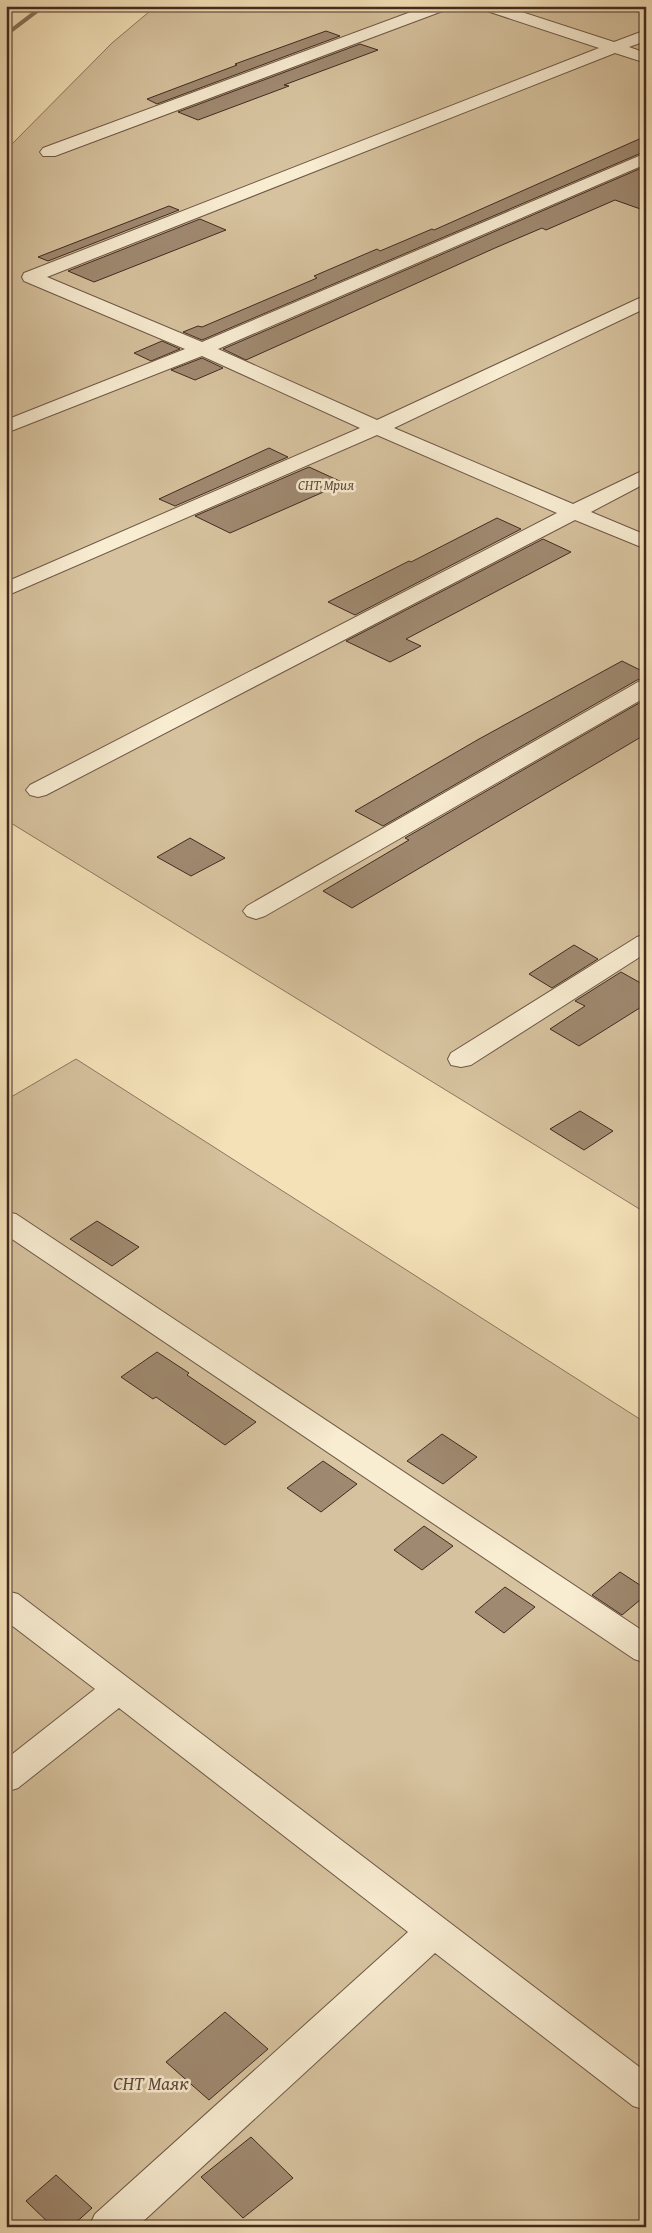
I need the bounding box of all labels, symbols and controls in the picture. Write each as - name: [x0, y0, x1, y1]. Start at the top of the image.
- park label: СНТ Мрия: [298, 475, 354, 495]
- park label: СНТ Маяк: [113, 2069, 189, 2097]

